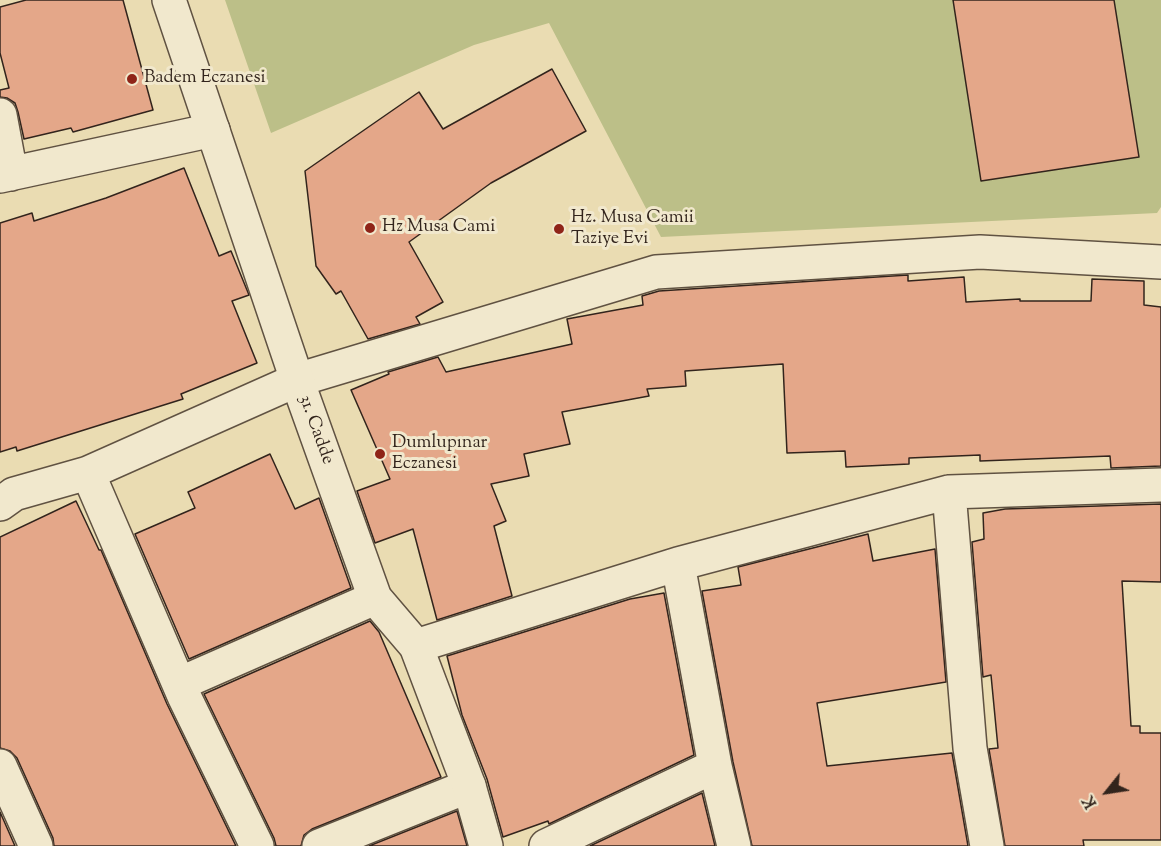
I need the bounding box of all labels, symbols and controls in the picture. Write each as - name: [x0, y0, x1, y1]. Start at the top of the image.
- place label: Badem Eczanesi: [144, 68, 266, 90]
- marker: Badem Eczanesi: [125, 72, 139, 86]
- place label: Hz. Musa Camii Taziye Evi: [571, 208, 694, 250]
- place label: Hz Musa Cami: [382, 217, 495, 239]
- marker: Hz Musa Cami: [363, 221, 377, 235]
- marker: Hz. Musa Camii Taziye Evi: [552, 222, 566, 236]
- street label: 31. Cadde: [292, 392, 338, 468]
- place label: Dumlupınar Eczanesi: [392, 433, 487, 476]
- marker: Dumlupınar Eczanesi: [373, 447, 387, 461]
- north arrow: [1077, 762, 1137, 822]
- text: K: [1078, 790, 1104, 812]

